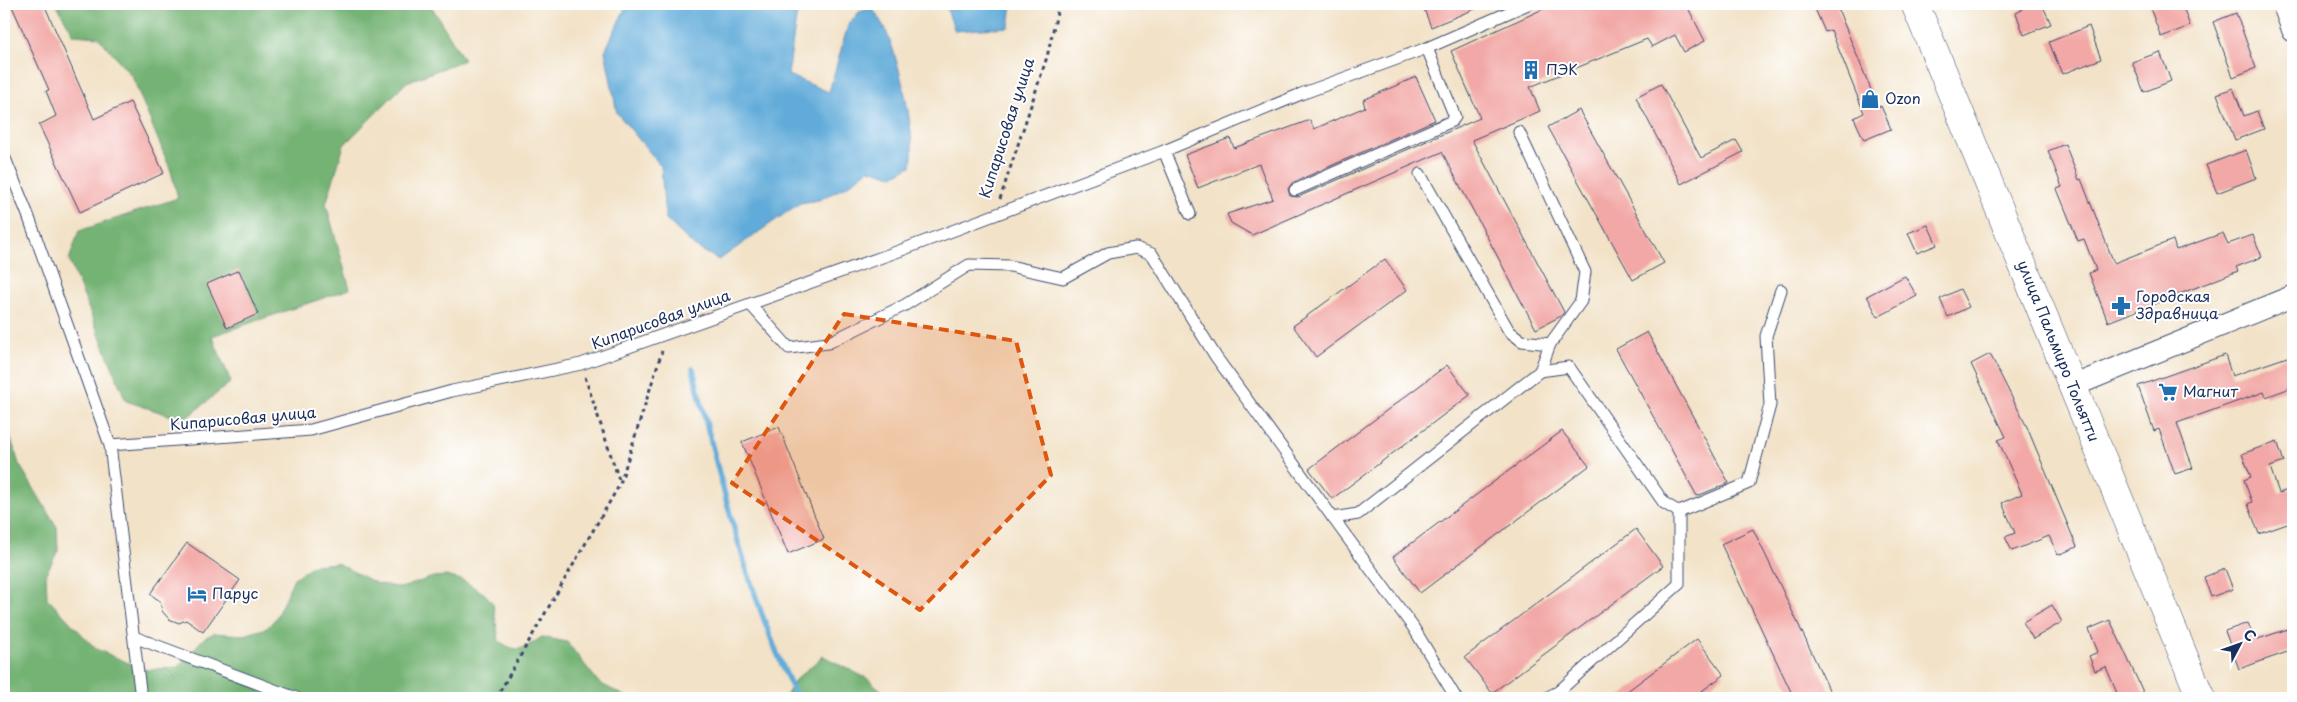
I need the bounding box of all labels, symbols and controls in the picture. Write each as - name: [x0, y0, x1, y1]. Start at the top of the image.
- street label: Кипарисовая улица: [972, 54, 1039, 201]
- place label: ПЭК: [1546, 57, 1578, 80]
- building icon: ПЭК: [1520, 59, 1542, 81]
- place label: Ozon: [1885, 86, 1921, 109]
- shop icon: Ozon: [1859, 88, 1881, 110]
- street label: улица Пальмиро Тольятти: [2012, 256, 2106, 445]
- street label: Кипарисовая улица: [588, 283, 734, 354]
- place label: Городская Здравница: [2135, 284, 2219, 324]
- pharmacy icon: Городская Здравница: [2110, 295, 2132, 317]
- place label: Магнит: [2183, 379, 2238, 402]
- supermarket icon: Магнит: [2157, 381, 2179, 403]
- street label: Кипарисовая улица: [169, 400, 317, 435]
- place label: Парус: [212, 581, 259, 604]
- hotel icon: Парус: [186, 583, 208, 605]
- north arrow: [2214, 620, 2264, 670]
- text: С: [2239, 624, 2262, 646]

